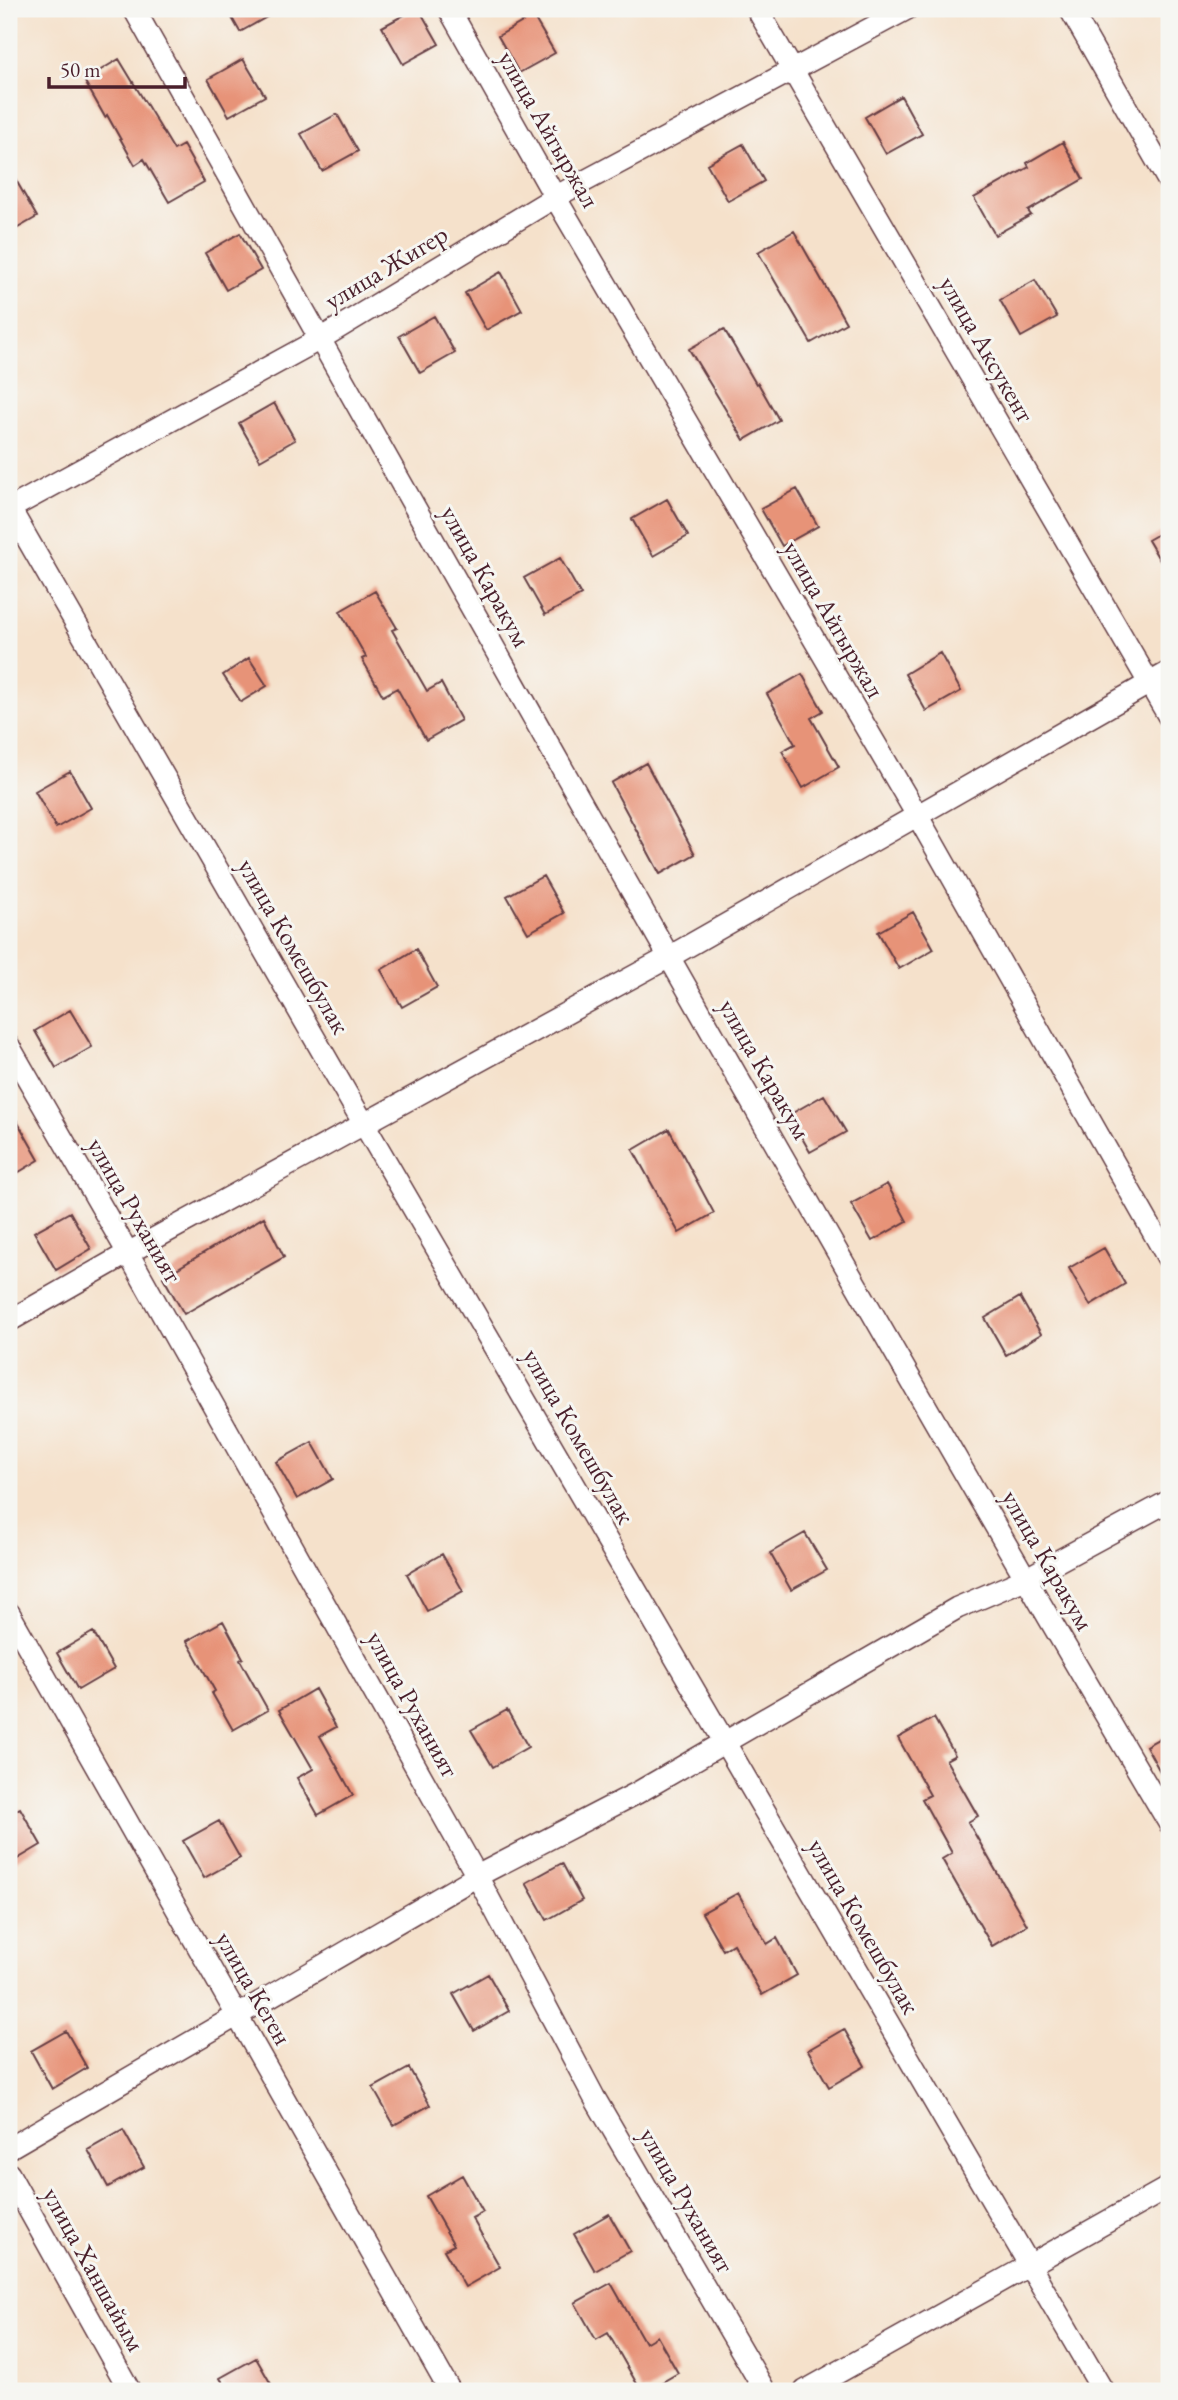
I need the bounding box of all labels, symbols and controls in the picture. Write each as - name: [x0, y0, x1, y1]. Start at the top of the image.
- street label: улица Айгыржал: [490, 44, 608, 214]
- scale bar: [49, 46, 186, 90]
- text: 50 m: [60, 56, 101, 83]
- street label: улица Жигер: [318, 217, 454, 317]
- street label: улица Аксукент: [931, 270, 1043, 429]
- street label: улица Каракум: [433, 499, 539, 653]
- street label: улица Айгыржал: [775, 534, 893, 704]
- street label: улица Комешбулак: [230, 852, 358, 1040]
- street label: улица Каракум: [711, 993, 819, 1145]
- street label: улица Руханият: [80, 1131, 190, 1289]
- street label: улица Комешбулак: [515, 1342, 643, 1530]
- street label: улица Каракум: [994, 1484, 1102, 1636]
- street label: улица Руханият: [359, 1625, 467, 1784]
- street label: улица Комешбулак: [800, 1832, 928, 2020]
- street label: улица Кеген: [208, 1925, 300, 2051]
- street label: улица Руханият: [632, 2121, 742, 2279]
- street label: улица Ханшайым: [35, 2181, 153, 2357]

